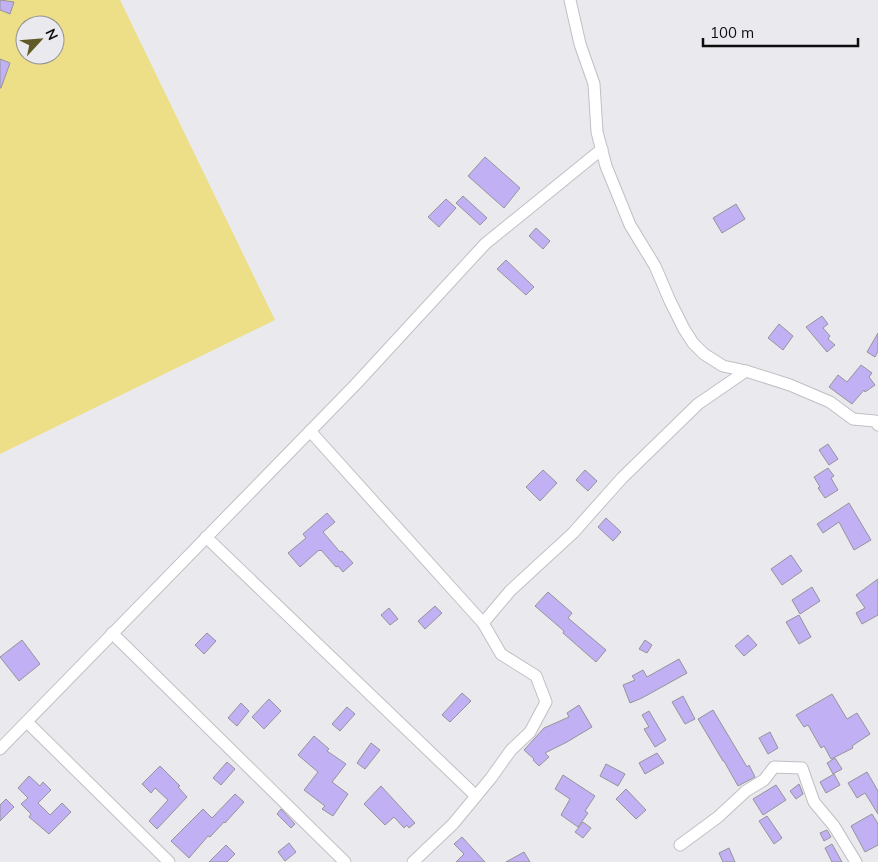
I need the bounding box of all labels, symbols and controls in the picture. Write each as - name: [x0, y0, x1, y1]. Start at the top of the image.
- north arrow: [15, 15, 65, 65]
- scale bar: [703, 15, 858, 47]
- text: 100 m: [710, 23, 754, 42]
- text: N: [41, 26, 62, 43]

